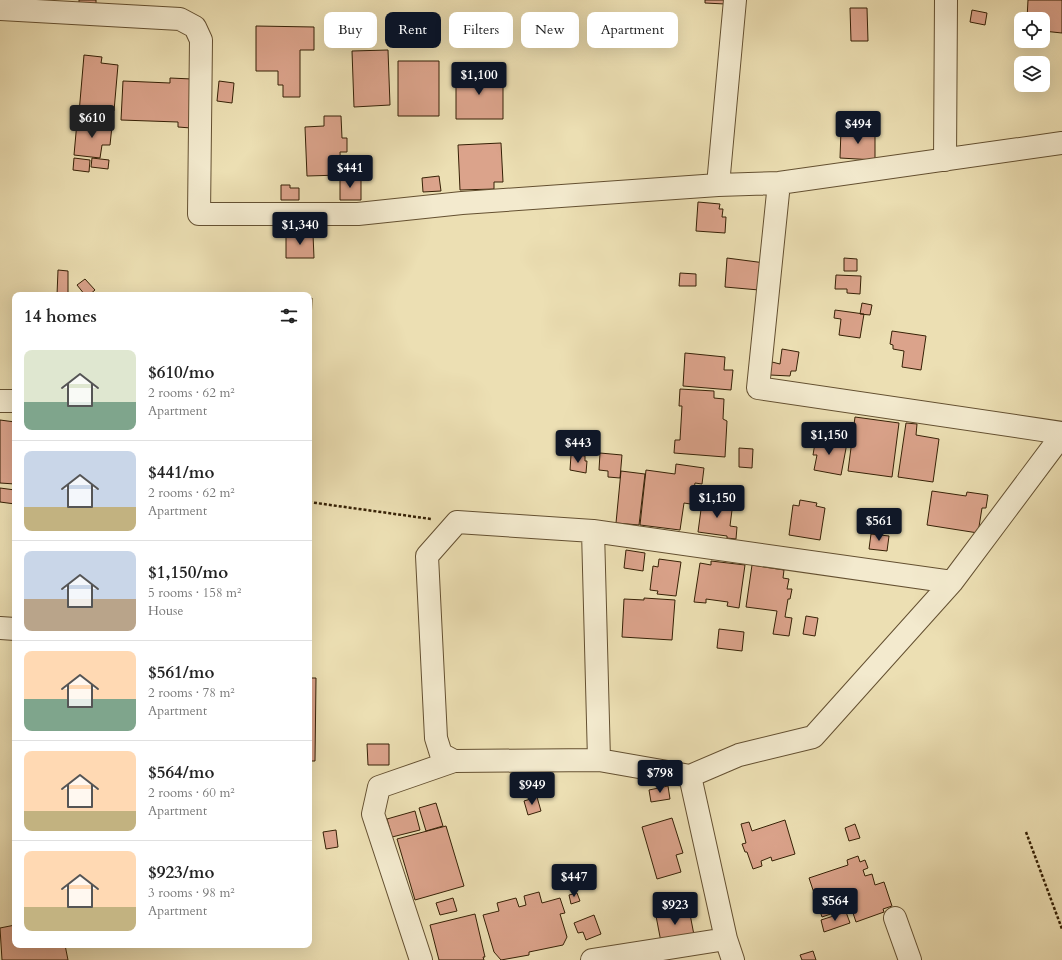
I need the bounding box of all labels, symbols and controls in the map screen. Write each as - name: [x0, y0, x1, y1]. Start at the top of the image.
- chip: Buy: [324, 12, 377, 48]
- chip: Rent: [385, 12, 441, 48]
- chip: Filters: [449, 12, 513, 48]
- chip: New: [521, 12, 579, 48]
- chip: Apartment: [587, 12, 678, 48]
- map controls: [1014, 12, 1050, 92]
- button: locate: [1014, 12, 1050, 48]
- button: layers: [1014, 56, 1050, 92]
- pin: $1,100: [446, 62, 512, 96]
- text: $1,100: [460, 66, 498, 84]
- pin: $610: [68, 105, 116, 139]
- text: $610: [79, 109, 105, 127]
- pin: $494: [834, 111, 882, 145]
- text: $494: [845, 115, 871, 133]
- pin: $441: [326, 155, 374, 189]
- text: $441: [337, 159, 363, 177]
- pin: $1,340: [267, 212, 333, 246]
- text: $1,340: [281, 216, 319, 234]
- text: 14 homes: [24, 305, 97, 328]
- icon: filters: [278, 305, 300, 327]
- text: $610/mo: [148, 361, 214, 384]
- icon: home: [56, 366, 104, 414]
- text: 2 rooms · 62 m²: [148, 384, 235, 402]
- text: Apartment: [148, 402, 207, 420]
- pin: $1,150: [796, 422, 862, 456]
- text: $1,150: [810, 426, 848, 444]
- pin: $443: [554, 430, 602, 464]
- text: $443: [565, 434, 591, 452]
- text: $441/mo: [148, 461, 214, 484]
- icon: home: [56, 467, 104, 515]
- text: 2 rooms · 62 m²: [148, 484, 235, 502]
- pin: $1,150: [684, 485, 750, 519]
- text: $1,150: [698, 489, 736, 507]
- text: Apartment: [148, 502, 207, 520]
- pin: $561: [855, 508, 903, 542]
- text: $561: [866, 512, 892, 530]
- text: $1,150/mo: [148, 561, 228, 584]
- icon: home: [56, 567, 104, 615]
- text: 5 rooms · 158 m²: [148, 584, 241, 602]
- text: House: [148, 602, 183, 620]
- text: $561/mo: [148, 661, 214, 684]
- icon: home: [56, 667, 104, 715]
- text: 2 rooms · 78 m²: [148, 684, 235, 702]
- text: Apartment: [148, 702, 207, 720]
- pin: $798: [636, 760, 684, 794]
- text: $564/mo: [148, 761, 214, 784]
- text: $798: [647, 764, 673, 782]
- icon: home: [56, 767, 104, 815]
- pin: $949: [508, 772, 556, 806]
- text: $949: [519, 776, 545, 794]
- text: 2 rooms · 60 m²: [148, 784, 235, 802]
- text: Apartment: [148, 802, 207, 820]
- text: $923/mo: [148, 861, 214, 884]
- pin: $447: [550, 864, 598, 898]
- icon: home: [56, 867, 104, 915]
- text: $447: [561, 868, 587, 886]
- text: 3 rooms · 98 m²: [148, 884, 235, 902]
- pin: $564: [811, 888, 859, 922]
- pin: $923: [651, 892, 699, 926]
- text: $564: [822, 892, 848, 910]
- text: $923: [662, 896, 688, 914]
- text: Apartment: [148, 902, 207, 920]

